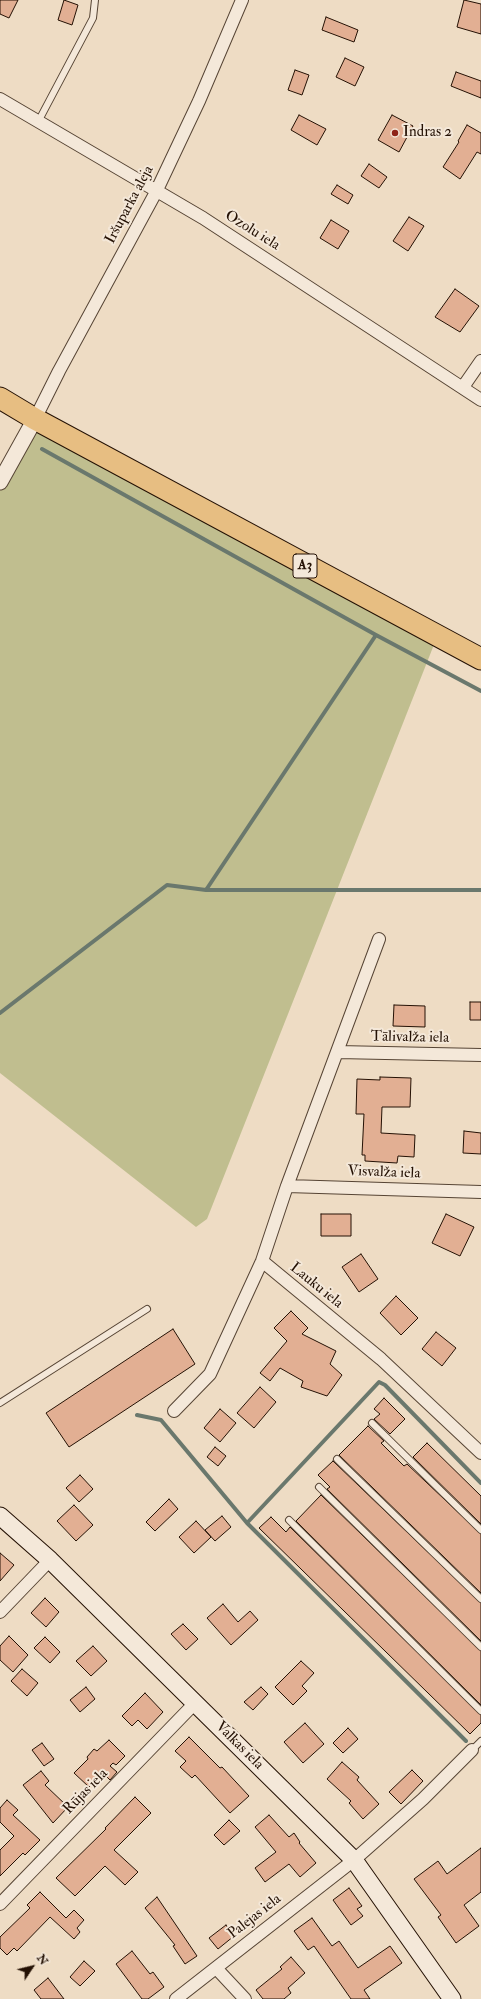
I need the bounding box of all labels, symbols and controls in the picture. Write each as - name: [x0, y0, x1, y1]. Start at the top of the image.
- place label: Indras 2: [403, 124, 452, 142]
- marker: Indras 2: [390, 128, 400, 138]
- street label: Iršuparka aleja: [102, 163, 158, 247]
- street label: Ozolu iela: [221, 207, 283, 255]
- road number: A3: [293, 554, 317, 578]
- street label: Tālivalža iela: [371, 1028, 449, 1048]
- street label: Visvalža iela: [347, 1163, 421, 1183]
- street label: Lauku iela: [286, 1259, 346, 1313]
- street label: Valkas iela: [211, 1718, 267, 1774]
- street label: Rūjas iela: [60, 1765, 112, 1819]
- street label: Palejas iela: [225, 1891, 285, 1943]
- north arrow: [12, 1947, 52, 1987]
- text: N: [34, 1952, 50, 1968]

